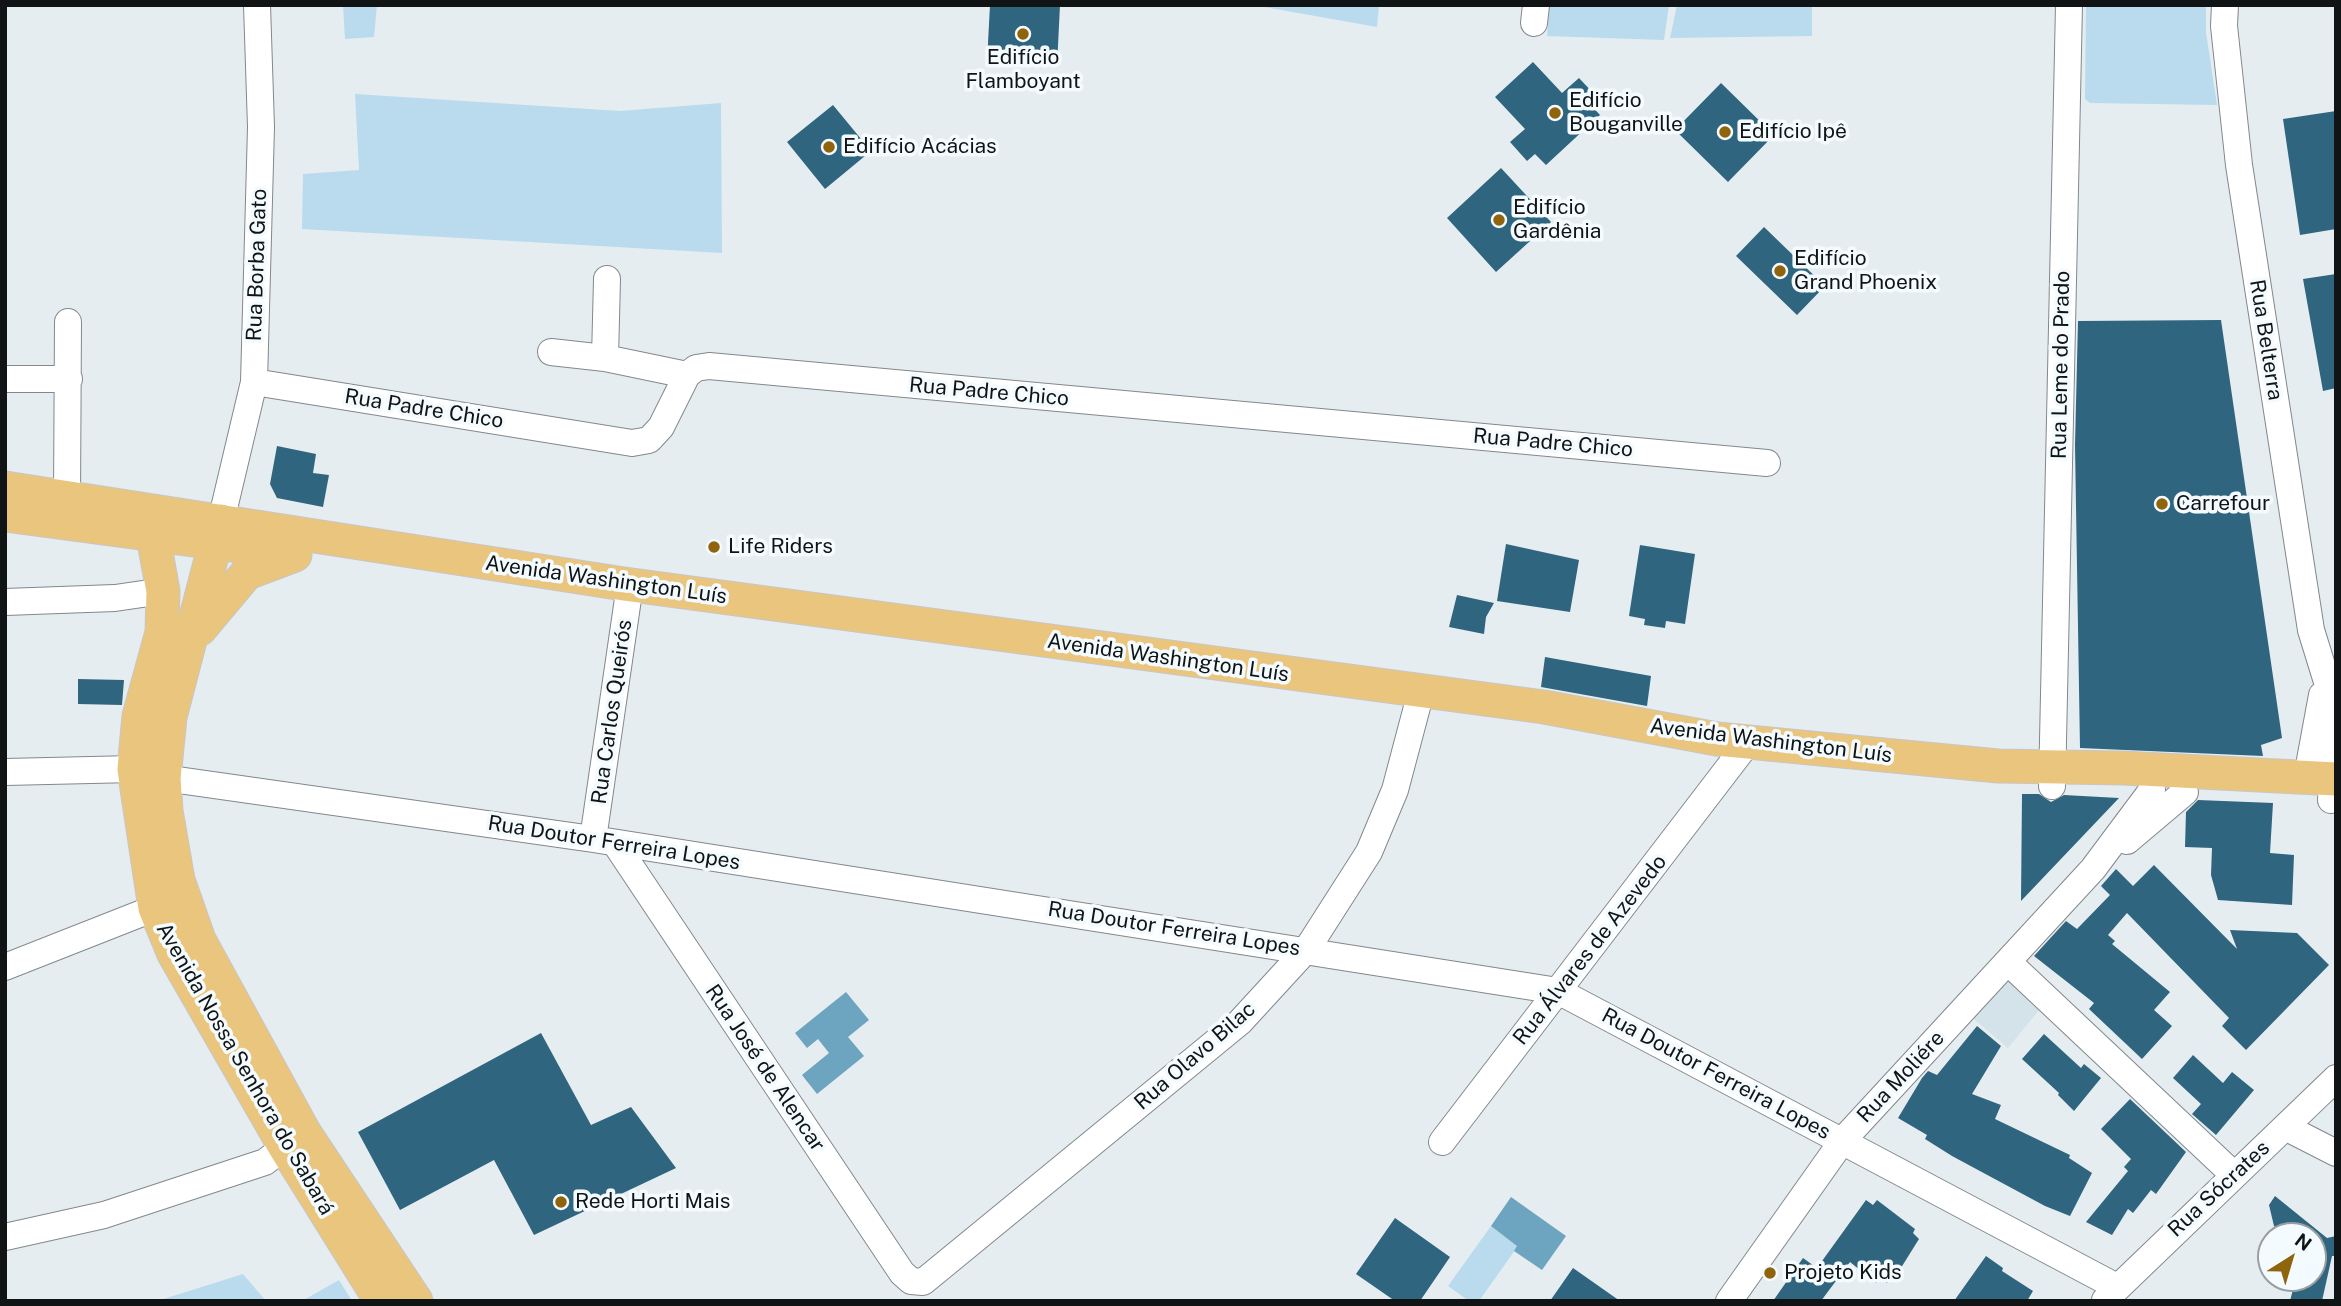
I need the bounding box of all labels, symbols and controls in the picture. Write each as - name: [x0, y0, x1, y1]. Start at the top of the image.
- marker: Edifício Flamboyant: [1015, 26, 1031, 42]
- place label: Edifício Flamboyant: [965, 45, 1081, 95]
- place label: Edifício Bouganville: [1569, 88, 1683, 138]
- marker: Edifício Bouganville: [1547, 105, 1563, 121]
- place label: Edifício Ipê: [1739, 119, 1847, 145]
- marker: Edifício Ipê: [1717, 124, 1733, 140]
- place label: Edifício Acácias: [843, 134, 997, 160]
- marker: Edifício Acácias: [821, 139, 837, 155]
- street label: Rua Borba Gato: [242, 188, 272, 342]
- place label: Edifício Gardênia: [1513, 195, 1601, 245]
- marker: Edifício Gardênia: [1491, 212, 1507, 228]
- place label: Edifício Grand Phoenix: [1794, 246, 1937, 296]
- marker: Edifício Grand Phoenix: [1772, 263, 1788, 279]
- street label: Rua Leme do Prado: [2047, 271, 2075, 459]
- street label: Rua Belterra: [2244, 278, 2288, 402]
- street label: Rua Padre Chico: [908, 372, 1070, 412]
- street label: Rua Padre Chico: [343, 384, 505, 434]
- street label: Rua Padre Chico: [1472, 423, 1634, 463]
- place label: Carrefour: [2176, 491, 2270, 517]
- marker: Carrefour: [2154, 496, 2170, 512]
- place label: Life Riders: [728, 534, 833, 560]
- marker: Life Riders: [706, 539, 722, 555]
- street label: Avenida Washington Luís: [484, 551, 728, 609]
- street label: Rua Carlos Queirós: [587, 618, 637, 806]
- street label: Avenida Washington Luís: [1046, 629, 1290, 687]
- street label: Avenida Washington Luís: [1649, 714, 1893, 768]
- street label: Rua Doutor Ferreira Lopes: [486, 811, 742, 875]
- street label: Rua Álvares de Azevedo: [1508, 850, 1672, 1050]
- street label: Rua Doutor Ferreira Lopes: [1046, 897, 1302, 961]
- street label: Avenida Nossa Senhora do Sabará: [151, 918, 339, 1220]
- street label: Rua José de Alencar: [700, 980, 830, 1156]
- street label: Rua Olavo Bilac: [1129, 997, 1261, 1115]
- street label: Rua Doutor Ferreira Lopes: [1597, 1003, 1835, 1145]
- street label: Rua Moliére: [1852, 1026, 1950, 1128]
- street label: Rua Sócrates: [2163, 1136, 2275, 1242]
- place label: Rede Horti Mais: [575, 1189, 730, 1215]
- marker: Rede Horti Mais: [553, 1194, 569, 1210]
- north arrow: [2257, 1222, 2327, 1292]
- text: N: [2291, 1229, 2316, 1255]
- place label: Projeto Kids: [1784, 1260, 1902, 1286]
- marker: Projeto Kids: [1762, 1265, 1778, 1281]

